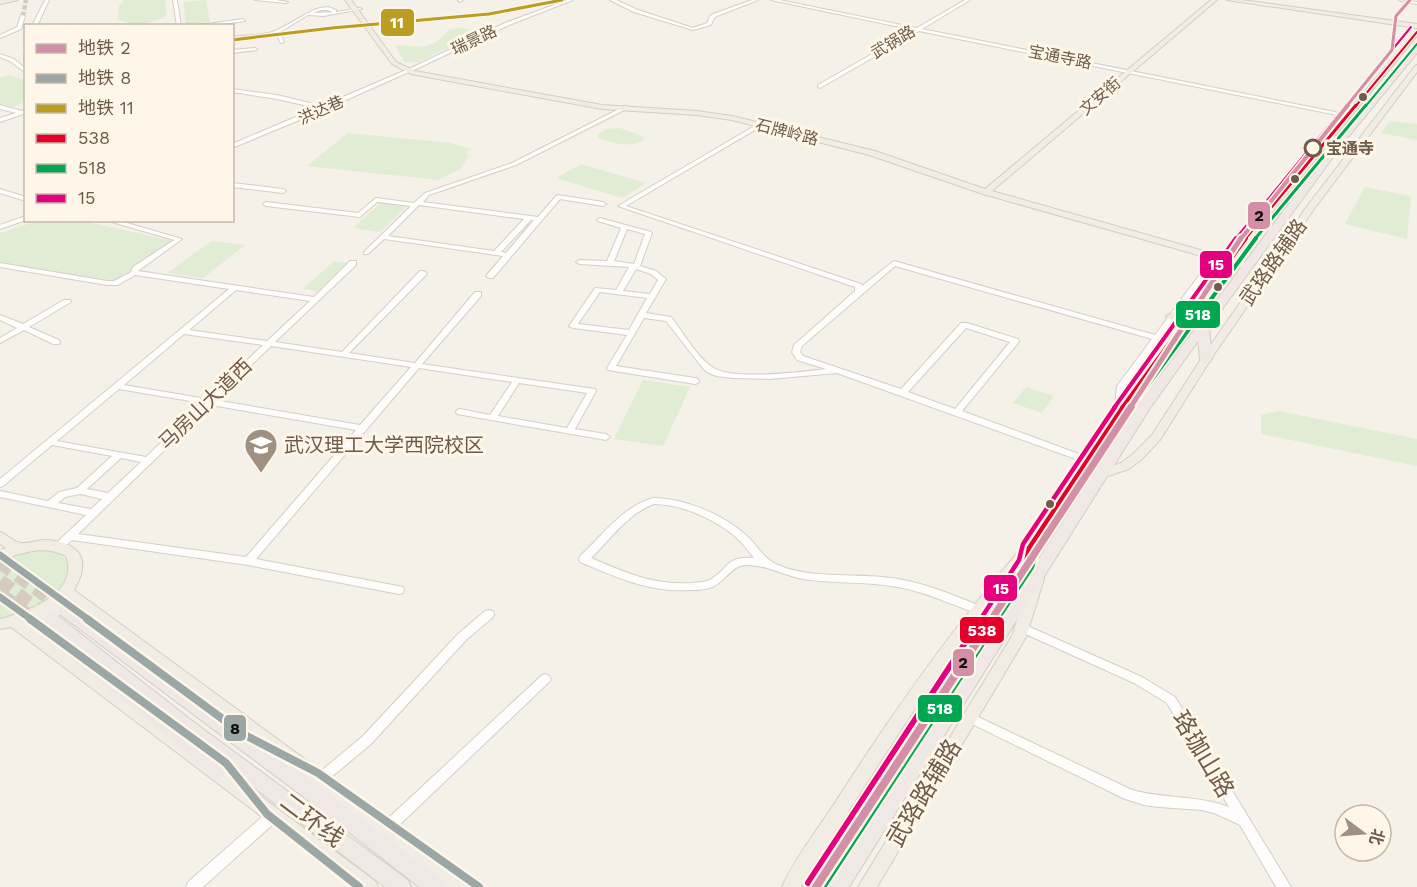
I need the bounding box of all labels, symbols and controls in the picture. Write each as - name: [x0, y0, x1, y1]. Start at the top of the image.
- line badge: 11: [380, 8, 415, 37]
- text: 11: [390, 13, 404, 32]
- street label: 瑞景路: [448, 21, 500, 59]
- street label: 武锅路: [868, 21, 918, 63]
- legend: [24, 24, 234, 222]
- text: 地铁 2: [78, 37, 131, 58]
- street label: 宝通寺路: [1027, 42, 1093, 72]
- text: 地铁 8: [78, 67, 131, 88]
- street label: 文安街: [1076, 73, 1124, 119]
- unlabelled marker: [1357, 91, 1369, 103]
- street label: 洪达巷: [295, 92, 347, 128]
- text: 地铁 11: [78, 97, 134, 118]
- street label: 石牌岭路: [754, 115, 820, 149]
- text: 538: [78, 127, 110, 148]
- marker: 宝通寺: [1304, 139, 1322, 157]
- place label: 宝通寺: [1326, 139, 1374, 158]
- text: 518: [78, 157, 107, 178]
- unlabelled marker: [1289, 173, 1301, 185]
- text: 15: [78, 187, 96, 208]
- line badge: 2: [1247, 201, 1271, 230]
- text: 2: [1254, 206, 1264, 225]
- street label: 武珞路辅路: [1234, 214, 1312, 310]
- line badge: 15: [1199, 250, 1233, 279]
- text: 15: [1208, 255, 1224, 274]
- unlabelled marker: [1212, 281, 1224, 293]
- line badge: 518: [1175, 300, 1221, 329]
- text: 518: [1185, 305, 1211, 324]
- street label: 马房山大道西: [154, 354, 256, 454]
- school or university icon: 武汉理工大学西院校区: [243, 427, 279, 474]
- place label: 武汉理工大学西院校区: [284, 433, 484, 457]
- unlabelled marker: [1044, 498, 1056, 510]
- line badge: 15: [983, 574, 1018, 602]
- text: 15: [993, 579, 1009, 598]
- line badge: 538: [959, 616, 1005, 644]
- text: 538: [968, 621, 996, 640]
- line badge: 2: [952, 648, 975, 677]
- text: 2: [958, 653, 968, 672]
- line badge: 518: [917, 694, 963, 723]
- text: 518: [927, 699, 953, 718]
- street label: 珞珈山路: [1166, 706, 1240, 802]
- line badge: 8: [223, 714, 247, 742]
- text: 8: [230, 719, 240, 738]
- street label: 武珞路辅路: [881, 734, 967, 852]
- street label: 二环线: [275, 787, 349, 853]
- north arrow: [1333, 803, 1393, 863]
- text: 北: [1366, 827, 1388, 847]

